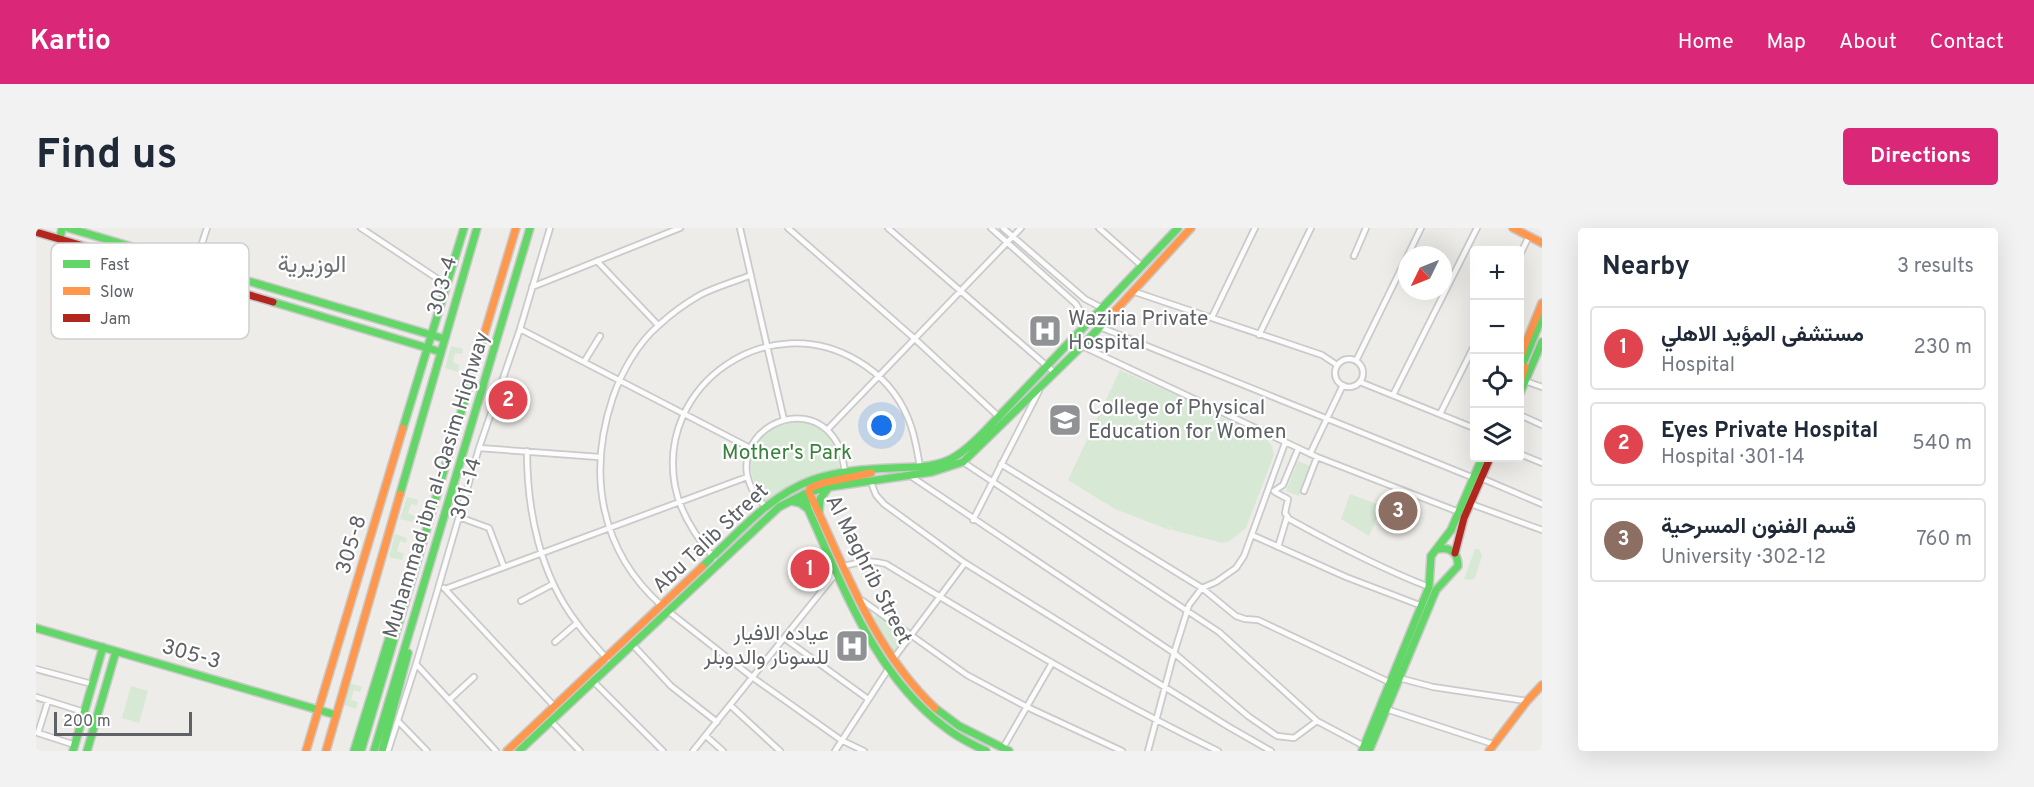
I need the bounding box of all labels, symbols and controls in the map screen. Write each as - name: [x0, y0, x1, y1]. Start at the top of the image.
- text: Kartio: [30, 24, 111, 60]
- text: Home: [1678, 29, 1734, 56]
- text: Map: [1767, 29, 1806, 56]
- text: About: [1839, 29, 1897, 56]
- text: Contact: [1930, 29, 2004, 56]
- button: Directions: [1843, 128, 1998, 185]
- text: Find us: [36, 130, 177, 183]
- legend: [51, 243, 249, 339]
- north arrow: [1398, 246, 1452, 300]
- map controls: [1470, 246, 1524, 462]
- button: +: [1470, 246, 1524, 300]
- district label: الوزيرية: [278, 251, 346, 281]
- text: Nearby: [1602, 251, 1690, 284]
- street label: 303-4: [422, 254, 464, 318]
- text: 3 results: [1897, 254, 1974, 280]
- text: Fast: [100, 256, 130, 276]
- text: Slow: [100, 283, 134, 303]
- button: −: [1470, 300, 1524, 354]
- place label: Waziria Private Hospital: [1068, 306, 1208, 357]
- text: Jam: [100, 310, 131, 330]
- hospital icon: Waziria Private Hospital: [1027, 313, 1063, 349]
- text: مستشفى المؤيد الاهلي: [1661, 322, 1864, 349]
- street label: Muhammad ibn al-Qasim Highway: [377, 329, 497, 641]
- text: 1: [1620, 335, 1628, 361]
- text: 230 m: [1913, 335, 1972, 361]
- text: Hospital: [1661, 353, 1735, 379]
- button: locate: [1470, 354, 1524, 408]
- pin: 2: [488, 378, 528, 423]
- place label: College of Physical Education for Women: [1088, 395, 1287, 446]
- school or university icon: College of Physical Education for Women: [1047, 402, 1083, 438]
- button: layers: [1470, 408, 1524, 462]
- your location: [867, 411, 896, 440]
- text: Eyes Private Hospital: [1661, 418, 1879, 445]
- text: 2: [1617, 431, 1630, 457]
- text: 540 m: [1912, 431, 1972, 457]
- park label: Mother's Park: [722, 440, 852, 467]
- text: Hospital · 301-14: [1661, 445, 1805, 471]
- street label: 301-14: [445, 455, 489, 523]
- street label: Abu Talib Street: [647, 478, 775, 600]
- pin: 3: [1378, 488, 1418, 534]
- street label: Al Maghrib Street: [819, 491, 917, 649]
- street label: 305-8: [330, 512, 374, 578]
- text: قسم الفنون المسرحية: [1661, 514, 1856, 541]
- text: 3: [1618, 527, 1630, 553]
- text: 760 m: [1916, 527, 1972, 553]
- text: University · 302-12: [1661, 545, 1826, 571]
- pin: 1: [790, 546, 830, 592]
- place label: عياده الافيار للسونار والدوبلر: [703, 621, 829, 672]
- hospital icon: عياده الافيار للسونار والدوبلر: [834, 628, 870, 664]
- street label: 305-3: [158, 634, 224, 676]
- scale bar: [54, 709, 192, 736]
- text: 200 m: [63, 712, 111, 732]

